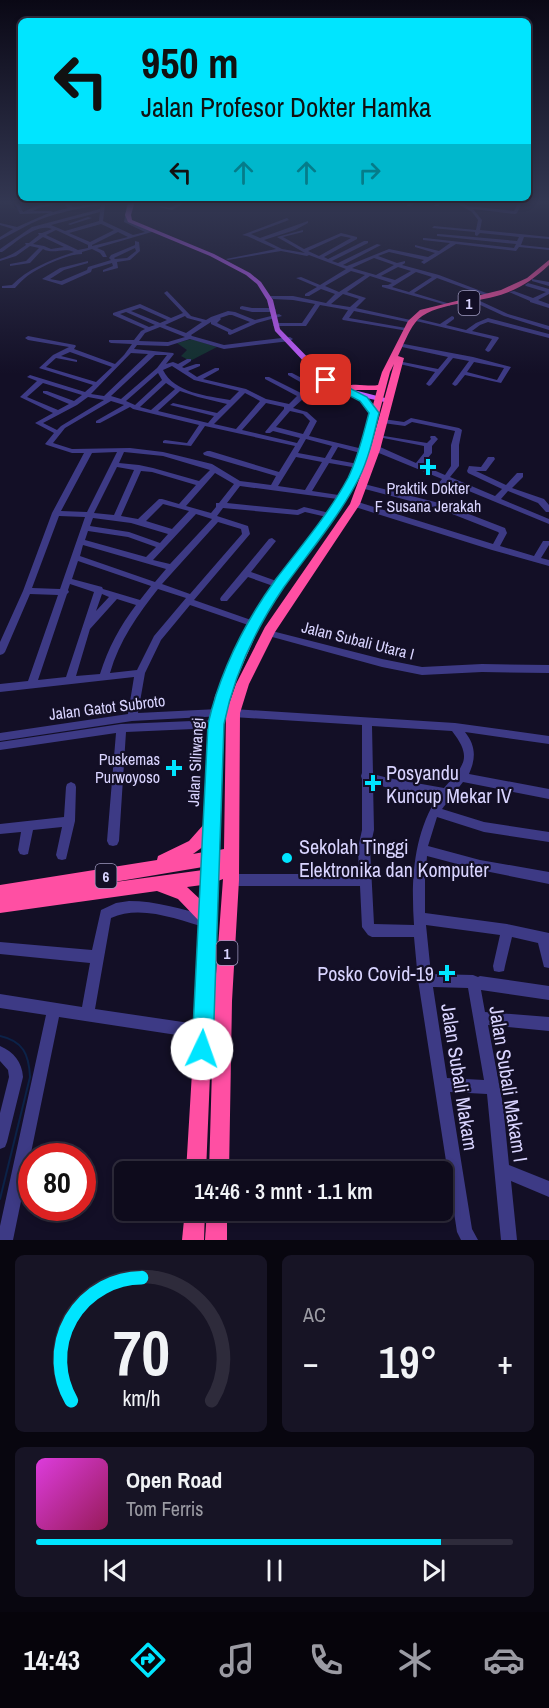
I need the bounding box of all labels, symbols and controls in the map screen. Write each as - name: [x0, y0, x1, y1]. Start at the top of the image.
- text: 950 m: [141, 35, 239, 91]
- icon: left: [42, 42, 120, 120]
- text: Jalan Profesor Dokter Hamka: [141, 89, 431, 125]
- icon: left: [164, 156, 197, 189]
- icon: ahead: [227, 156, 260, 189]
- icon: ahead: [290, 156, 323, 189]
- icon: right: [353, 156, 386, 189]
- road number: 1: [458, 291, 480, 315]
- pin: [300, 354, 351, 405]
- icon: arrive: [309, 363, 342, 396]
- marker: Praktik Dokter F Susana Jerakah: [419, 458, 437, 476]
- place label: Praktik Dokter F Susana Jerakah: [375, 477, 481, 517]
- street label: Jalan Subali Utara I: [299, 615, 417, 665]
- street label: Jalan Gatot Subroto: [48, 689, 166, 725]
- street label: Jalan Siliwangi: [182, 717, 208, 807]
- place label: Puskemas Purwoyoso: [95, 748, 160, 788]
- marker: Puskemas Purwoyoso: [165, 759, 183, 777]
- place label: Posyandu Kuncup Mekar IV: [386, 759, 512, 809]
- marker: Posyandu Kuncup Mekar IV: [364, 774, 382, 792]
- place label: Sekolah Tinggi Elektronika dan Komputer: [299, 833, 489, 883]
- marker: Sekolah Tinggi Elektronika dan Komputer: [280, 851, 294, 865]
- road number: 6: [96, 864, 116, 888]
- road number: 1: [216, 941, 238, 965]
- place label: Posko Covid-19: [317, 960, 434, 987]
- marker: Posko Covid-19: [438, 964, 456, 982]
- street label: Jalan Subali Makam: [435, 1002, 485, 1152]
- street label: Jalan Subali Makam I: [483, 1004, 535, 1164]
- position arrow: [170, 1017, 234, 1081]
- speed limit sign: 80: [18, 1143, 96, 1221]
- text: 14:46 · 3 mnt · 1.1 km: [194, 1176, 373, 1206]
- text: AC: [303, 1301, 326, 1328]
- text: 70: [113, 1310, 169, 1394]
- text: 19°: [378, 1331, 438, 1392]
- text: −: [303, 1340, 319, 1384]
- text: +: [497, 1340, 513, 1384]
- text: km/h: [122, 1384, 160, 1413]
- text: Open Road: [126, 1465, 222, 1495]
- text: Tom Ferris: [126, 1495, 204, 1522]
- icon: previous: [99, 1554, 132, 1587]
- icon: pause: [258, 1554, 291, 1587]
- icon: next: [417, 1554, 450, 1587]
- icon: directions: [127, 1639, 169, 1681]
- icon: music: [216, 1639, 258, 1681]
- icon: phone: [305, 1639, 347, 1681]
- icon: climate: [394, 1639, 436, 1681]
- icon: car: [483, 1639, 525, 1681]
- text: 14:43: [24, 1642, 80, 1678]

